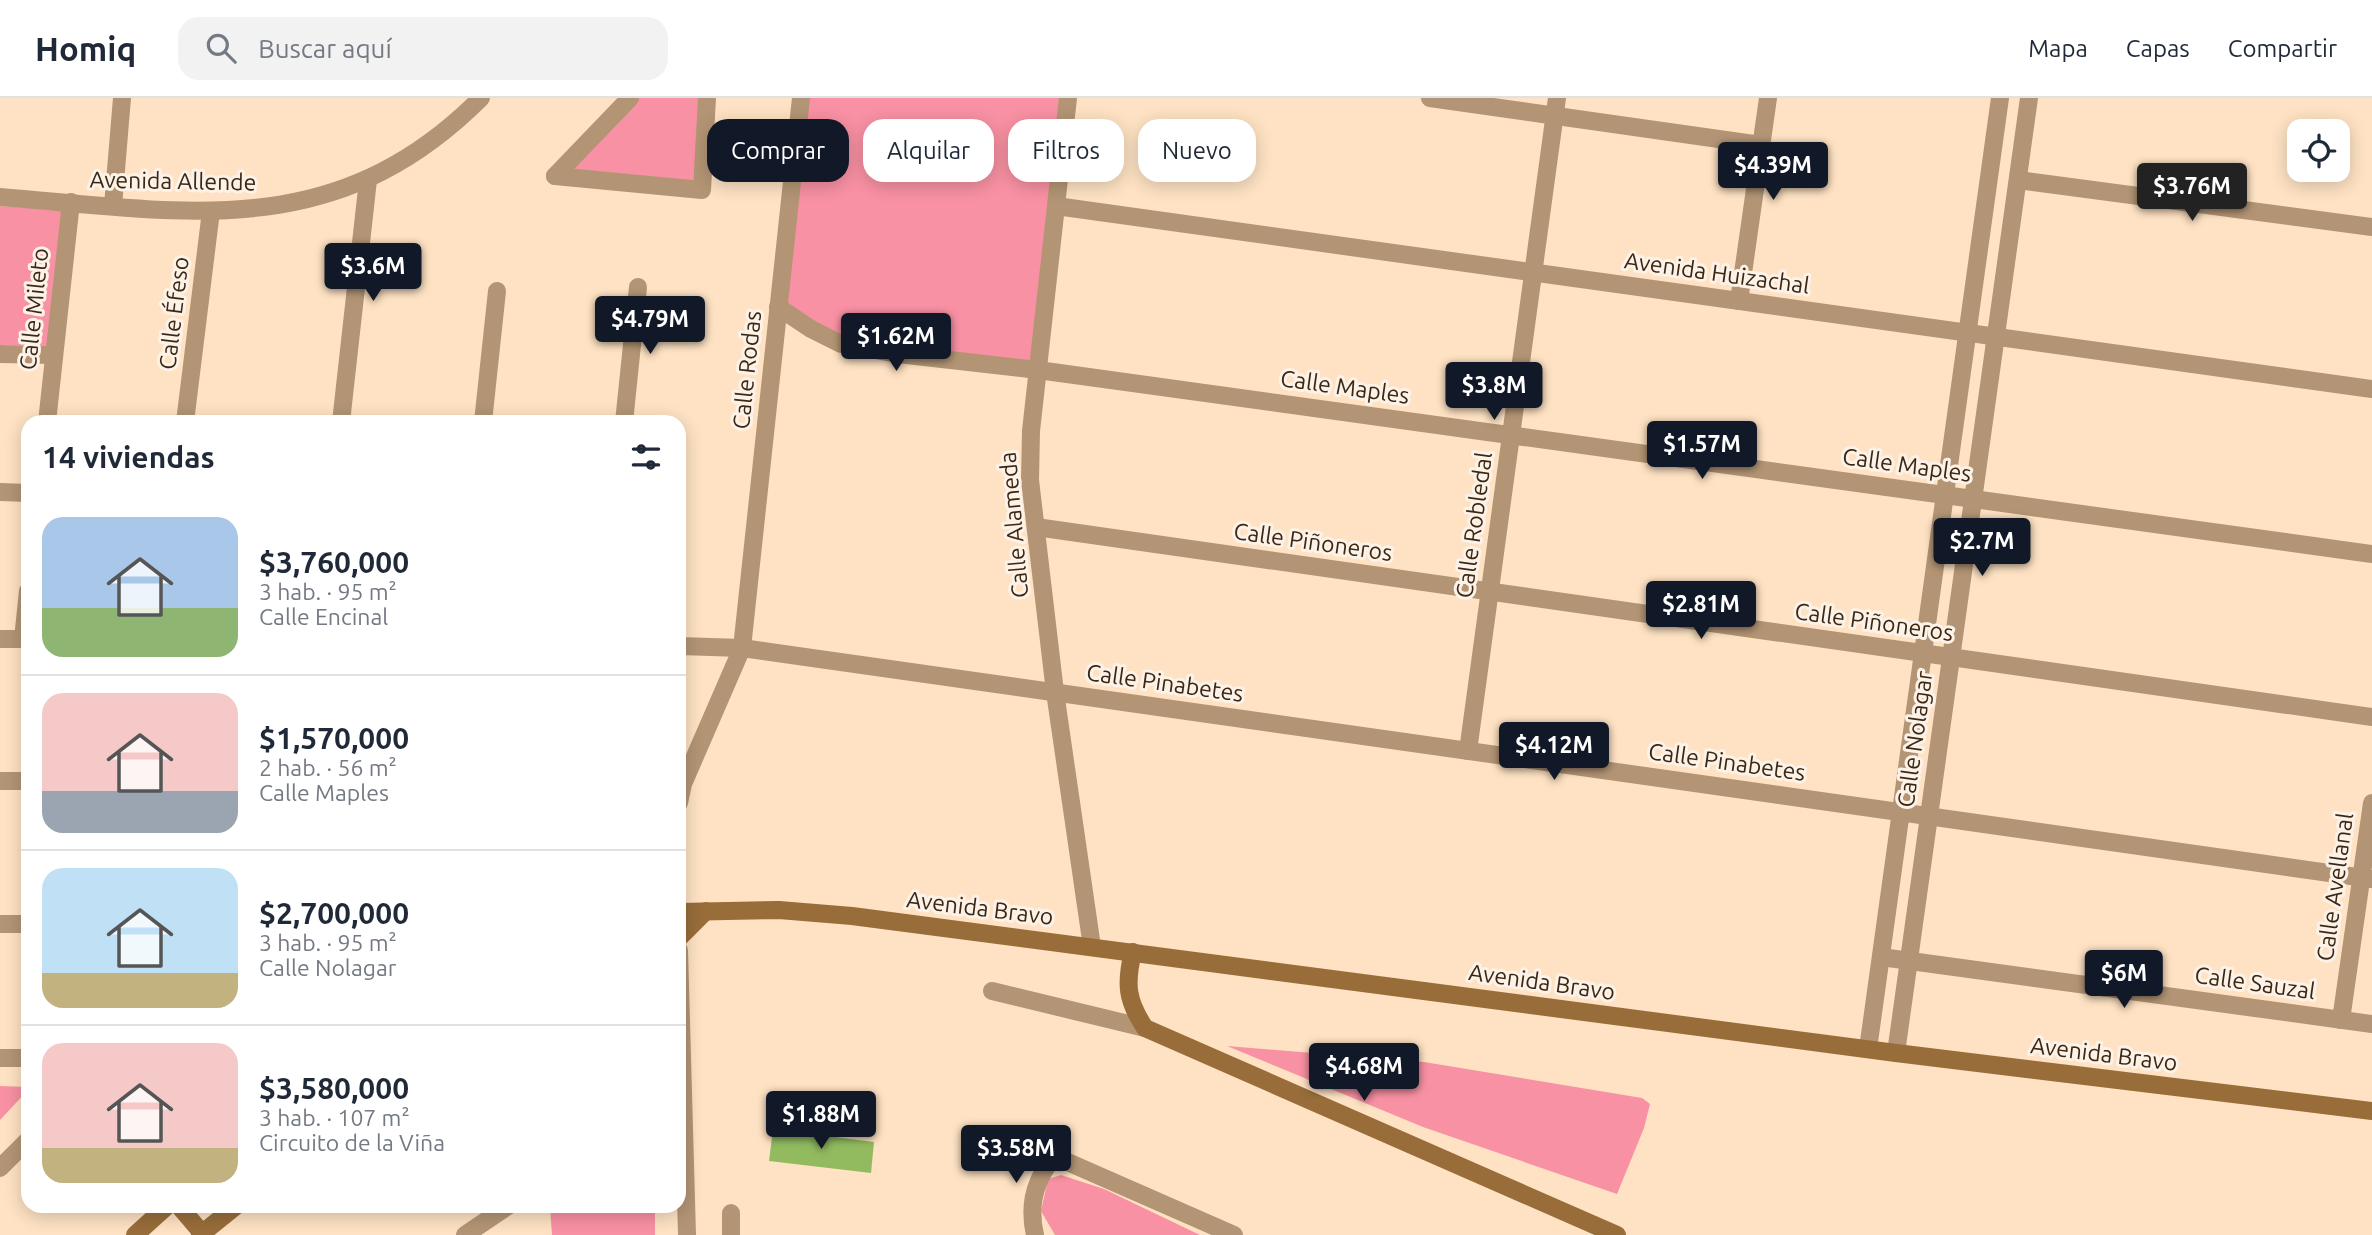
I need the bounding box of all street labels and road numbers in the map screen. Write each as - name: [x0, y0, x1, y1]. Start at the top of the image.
- street label: Avenida Allende: [89, 167, 257, 194]
- street label: Calle Mileto: [15, 247, 52, 371]
- street label: Avenida Huizachal: [1623, 247, 1811, 298]
- street label: Calle Éfeso: [153, 255, 193, 371]
- street label: Calle Rodas: [728, 309, 765, 430]
- street label: Calle Maples: [1279, 365, 1411, 408]
- street label: Calle Maples: [1841, 443, 1973, 486]
- street label: Calle Robledal: [1451, 450, 1496, 600]
- street label: Calle Alameda: [995, 451, 1032, 599]
- street label: Calle Piñoneros: [1232, 518, 1394, 565]
- street label: Calle Piñoneros: [1793, 598, 1955, 645]
- street label: Calle Pinabetes: [1085, 659, 1245, 706]
- street label: Calle Nolagar: [1893, 669, 1936, 809]
- street label: Calle Pinabetes: [1647, 738, 1807, 785]
- street label: Calle Avellanal: [2312, 811, 2357, 963]
- street label: Avenida Bravo: [905, 886, 1055, 929]
- street label: Avenida Bravo: [1467, 959, 1617, 1004]
- street label: Calle Sauzal: [2193, 962, 2317, 1003]
- street label: Avenida Bravo: [2029, 1032, 2179, 1075]

